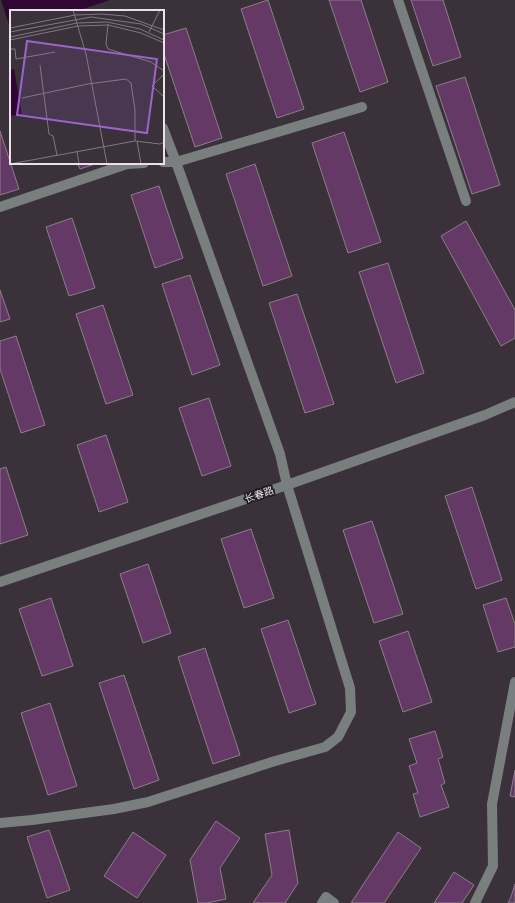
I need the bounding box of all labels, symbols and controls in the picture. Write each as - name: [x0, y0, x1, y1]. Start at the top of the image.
- inset map: [10, 10, 164, 164]
- street label: 长春路: [243, 483, 275, 505]

